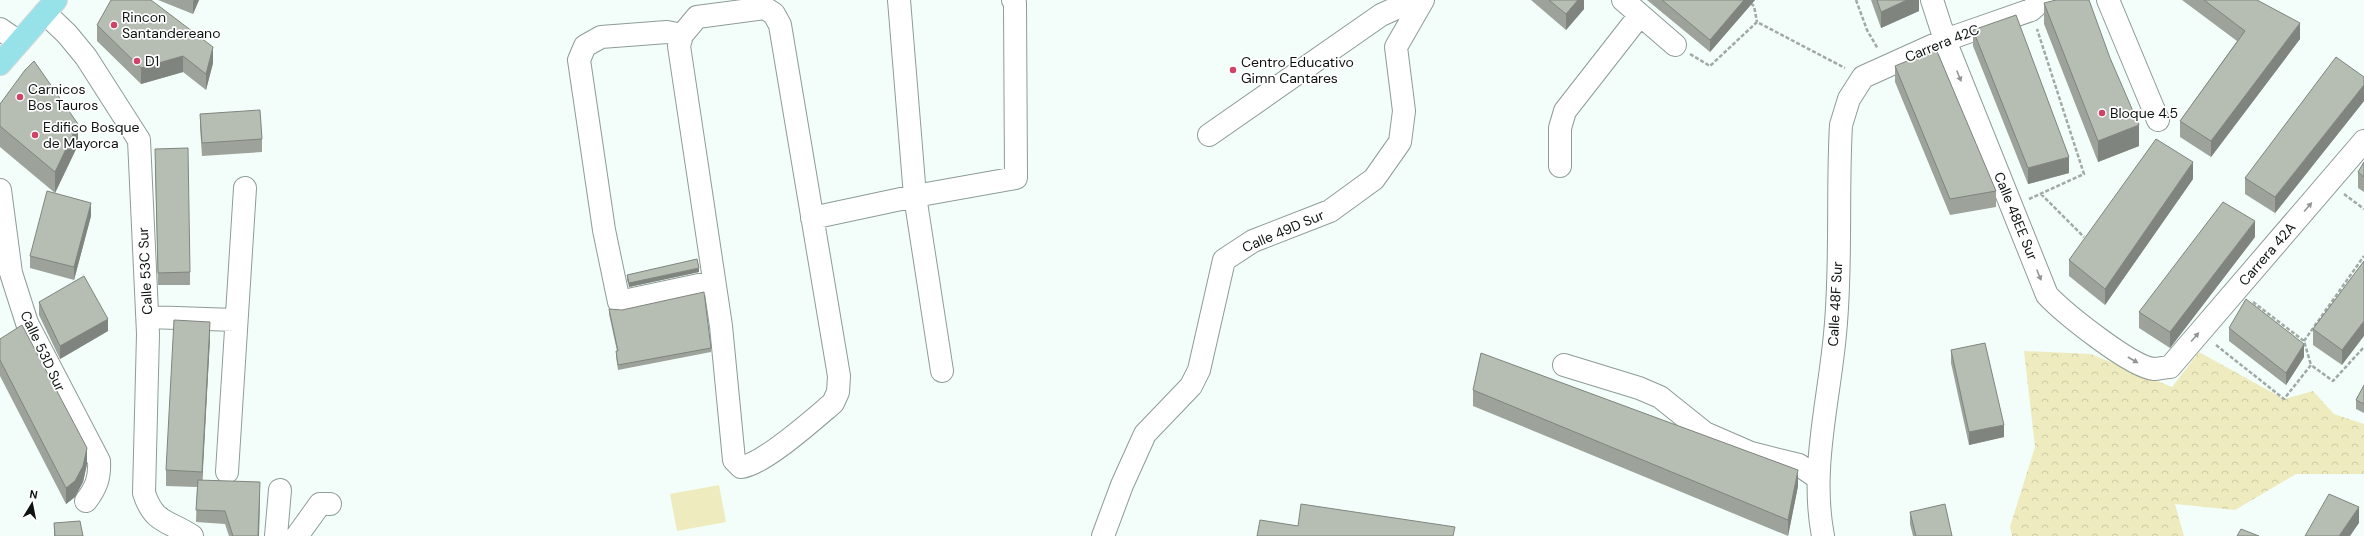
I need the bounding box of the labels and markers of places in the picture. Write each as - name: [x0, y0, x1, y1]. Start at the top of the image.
- place label: Rincon Santandereano: [122, 8, 220, 42]
- marker: Rincon Santandereano: [109, 20, 119, 30]
- place label: D1: [145, 52, 159, 70]
- place label: Centro Educativo Gimn Cantares: [1241, 53, 1354, 87]
- marker: D1: [132, 56, 142, 66]
- marker: Centro Educativo Gimn Cantares: [1228, 65, 1238, 75]
- place label: Carnicos Bos Tauros: [28, 80, 98, 114]
- marker: Carnicos Bos Tauros: [15, 92, 25, 102]
- place label: Bloque 4.5: [2110, 104, 2178, 122]
- marker: Bloque 4.5: [2097, 108, 2107, 118]
- place label: Edifico Bosque de Mayorca: [43, 118, 140, 152]
- marker: Edifico Bosque de Mayorca: [30, 130, 40, 140]

